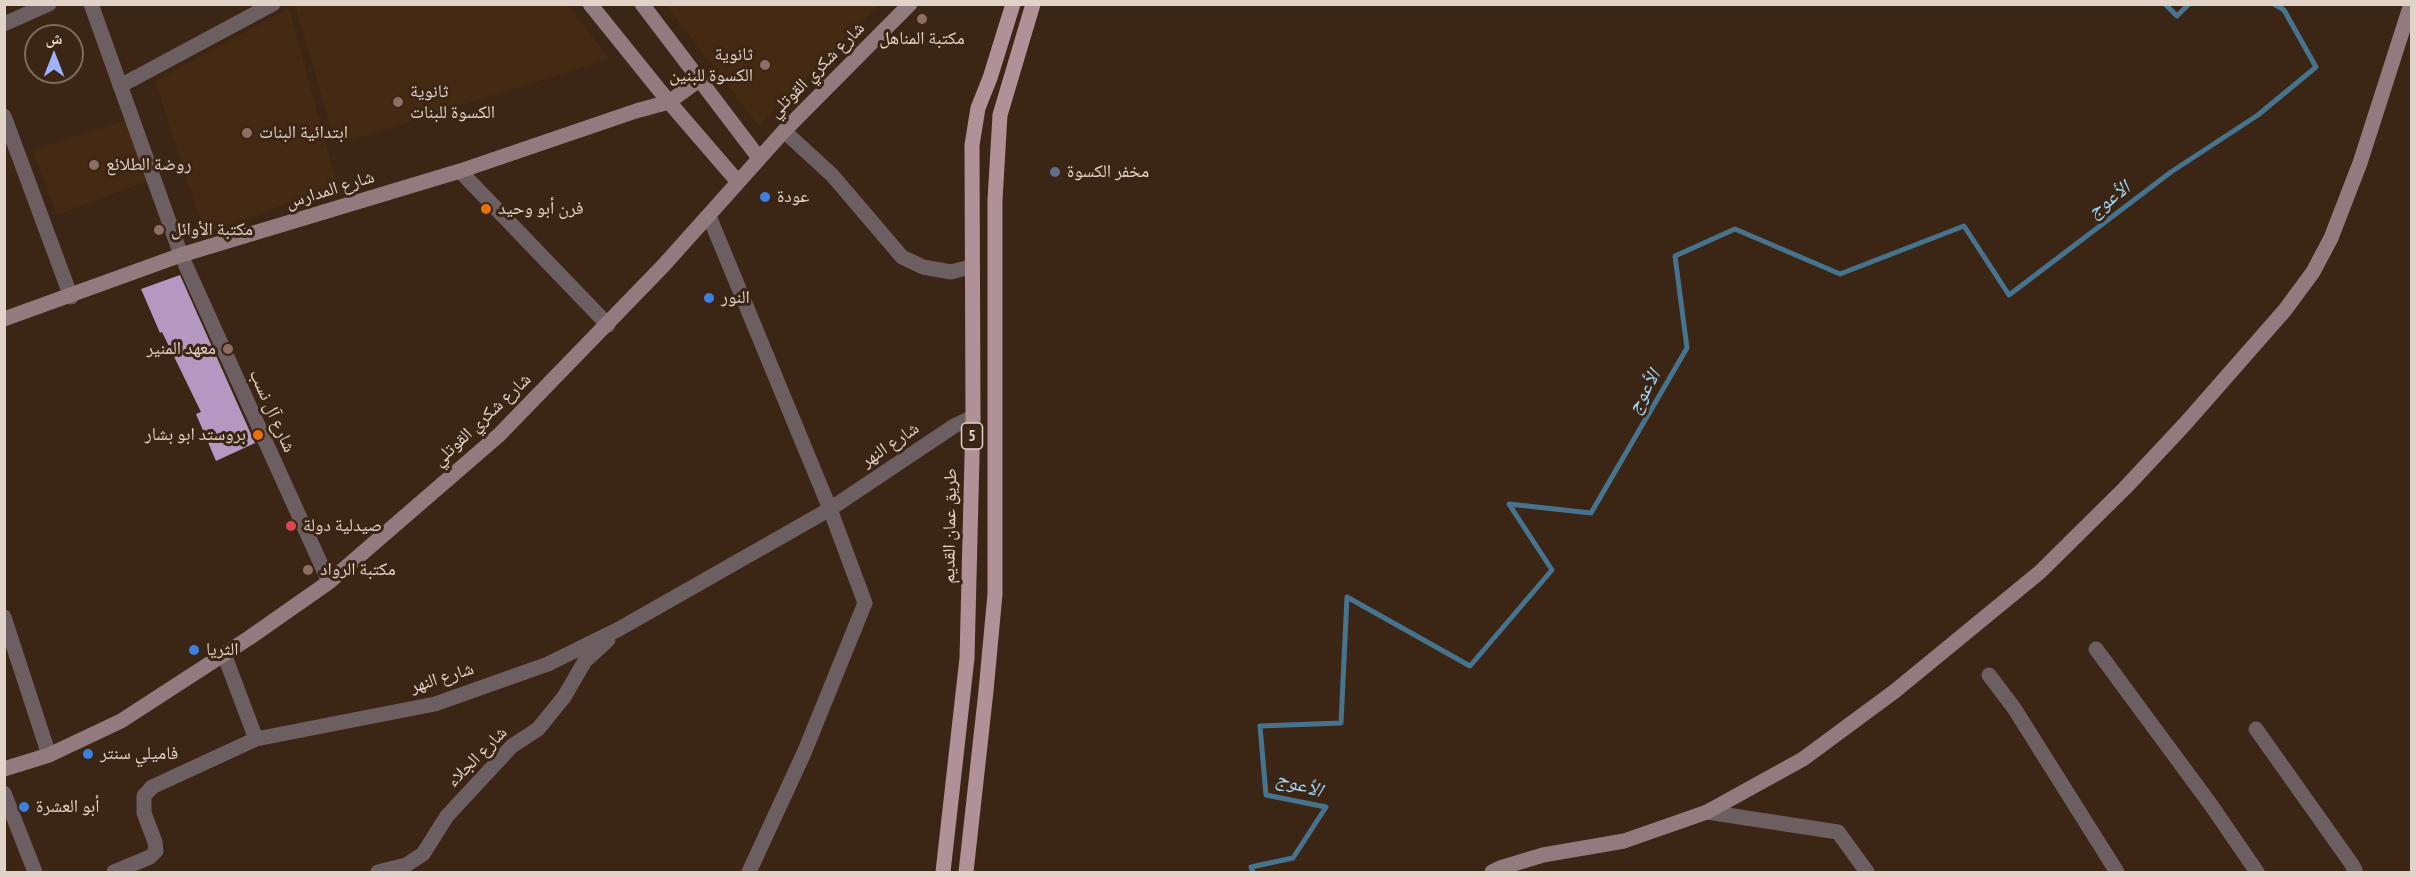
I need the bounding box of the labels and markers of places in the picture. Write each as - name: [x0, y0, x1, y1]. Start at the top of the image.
- marker: مكتبة المناهل: [915, 12, 929, 26]
- place label: مكتبة المناهل: [879, 28, 965, 50]
- place label: ثانوية الكسوة للبنين: [669, 44, 753, 86]
- marker: ثانوية الكسوة للبنين: [758, 58, 772, 72]
- place label: ثانوية الكسوة للبنات: [410, 81, 495, 124]
- marker: ثانوية الكسوة للبنات: [391, 95, 405, 109]
- place label: ابتدائية البنات: [259, 122, 348, 144]
- marker: ابتدائية البنات: [240, 126, 254, 140]
- place label: روضة الطلائع: [106, 154, 191, 176]
- marker: روضة الطلائع: [87, 158, 101, 172]
- place label: مخفر الكسوة: [1067, 161, 1149, 183]
- marker: مخفر الكسوة: [1048, 165, 1062, 179]
- place label: عودة: [777, 186, 809, 208]
- marker: عودة: [758, 190, 772, 204]
- place label: فرن أبو وحيد: [498, 198, 584, 220]
- marker: فرن أبو وحيد: [479, 202, 493, 216]
- place label: مكتبة الأوائل: [171, 219, 253, 241]
- marker: مكتبة الأوائل: [152, 223, 166, 237]
- place label: النور: [721, 287, 750, 309]
- marker: النور: [702, 291, 716, 305]
- place label: معهد المنير: [147, 338, 216, 360]
- marker: معهد المنير: [221, 342, 235, 356]
- place label: بروستد ابو بشار: [145, 424, 246, 446]
- marker: بروستد ابو بشار: [251, 428, 265, 442]
- place label: صيدلية دولة: [303, 515, 382, 537]
- marker: صيدلية دولة: [284, 519, 298, 533]
- place label: مكتبة الرواد: [320, 559, 396, 581]
- marker: مكتبة الرواد: [301, 563, 315, 577]
- place label: الثريا: [206, 639, 239, 661]
- marker: الثريا: [187, 643, 201, 657]
- place label: فاميلي سنتر: [100, 743, 178, 765]
- marker: فاميلي سنتر: [81, 747, 95, 761]
- place label: أبو العشرة: [36, 796, 100, 818]
- marker: أبو العشرة: [17, 800, 31, 814]

